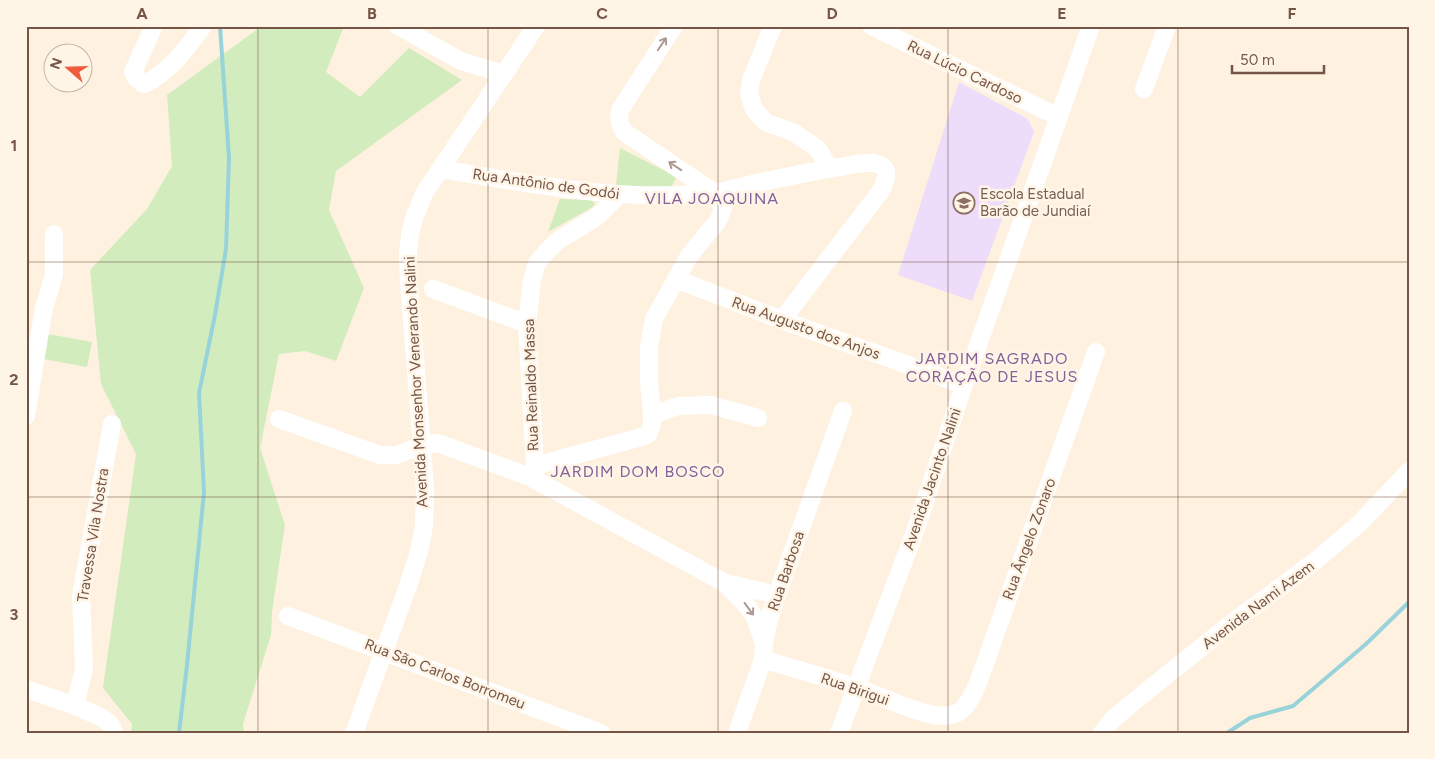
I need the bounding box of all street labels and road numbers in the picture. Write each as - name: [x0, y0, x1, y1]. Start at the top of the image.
- street label: Rua Lúcio Cardoso: [904, 36, 1026, 108]
- street label: Rua Antônio de Godói: [471, 165, 621, 203]
- street label: Avenida Monsenhor Venerando Nalini: [400, 256, 432, 508]
- street label: Rua Augusto dos Anjos: [729, 293, 883, 363]
- street label: Rua Reinaldo Massa: [520, 318, 542, 452]
- street label: Avenida Jacinto Nalini: [899, 406, 965, 552]
- street label: Travessa Vila Nostra: [74, 467, 112, 603]
- street label: Rua Ângelo Zonaro: [999, 475, 1060, 602]
- street label: Rua Barbosa: [764, 529, 808, 613]
- street label: Avenida Nami Azem: [1198, 557, 1318, 653]
- street label: Rua São Carlos Borromeu: [362, 635, 528, 713]
- street label: Rua Birigui: [819, 669, 891, 709]

